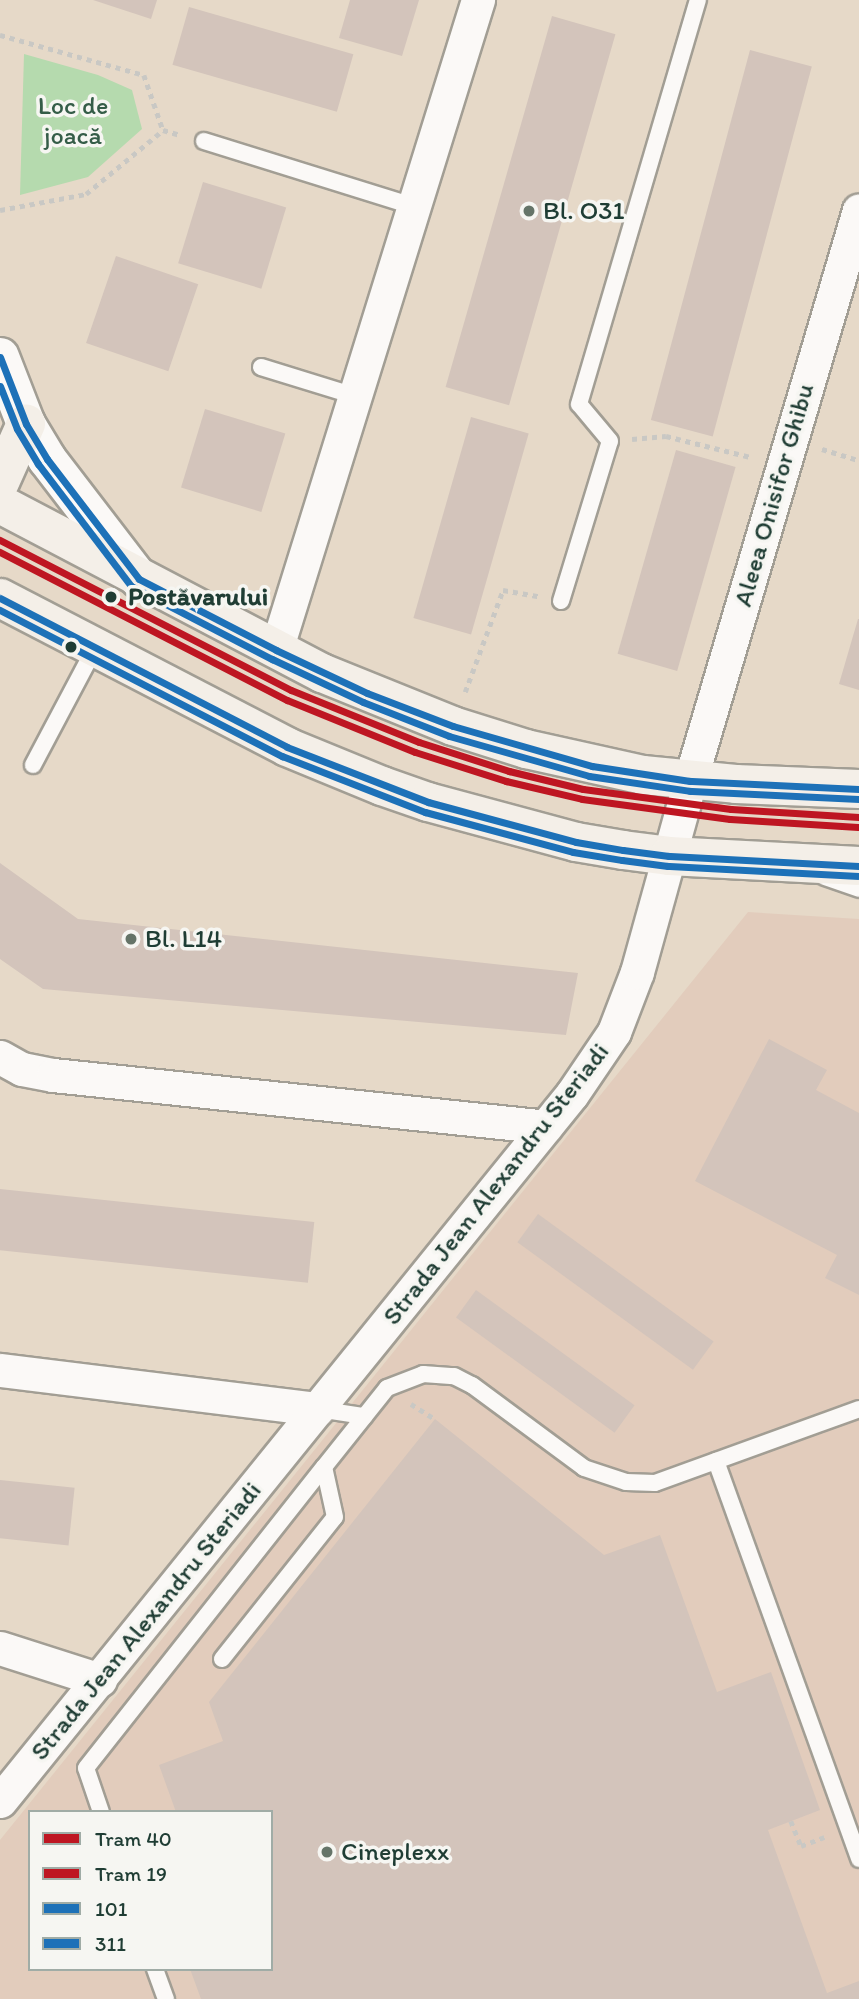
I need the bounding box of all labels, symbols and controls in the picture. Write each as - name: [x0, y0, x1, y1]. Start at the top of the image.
- park label: Loc de joacă: [37, 90, 109, 152]
- place label: Bl. O31: [543, 195, 624, 227]
- marker: Bl. O31: [521, 203, 537, 219]
- street label: Aleea Onisifor Ghibu: [727, 379, 821, 611]
- place label: Postăvarului: [128, 581, 268, 613]
- marker: Postăvarului: [100, 586, 122, 608]
- unlabelled marker: [64, 640, 78, 654]
- place label: Bl. L14: [145, 923, 222, 955]
- marker: Bl. L14: [123, 931, 139, 947]
- street label: Strada Jean Alexandru Steriadi: [377, 1038, 615, 1330]
- street label: Strada Jean Alexandru Steriadi: [25, 1476, 267, 1766]
- legend: [28, 1810, 273, 1971]
- text: Tram 40: [95, 1826, 172, 1851]
- place label: Cineplexx: [341, 1836, 449, 1868]
- marker: Cineplexx: [319, 1844, 335, 1860]
- text: Tram 19: [95, 1861, 167, 1886]
- text: 101: [95, 1896, 127, 1921]
- text: 311: [95, 1931, 126, 1956]

